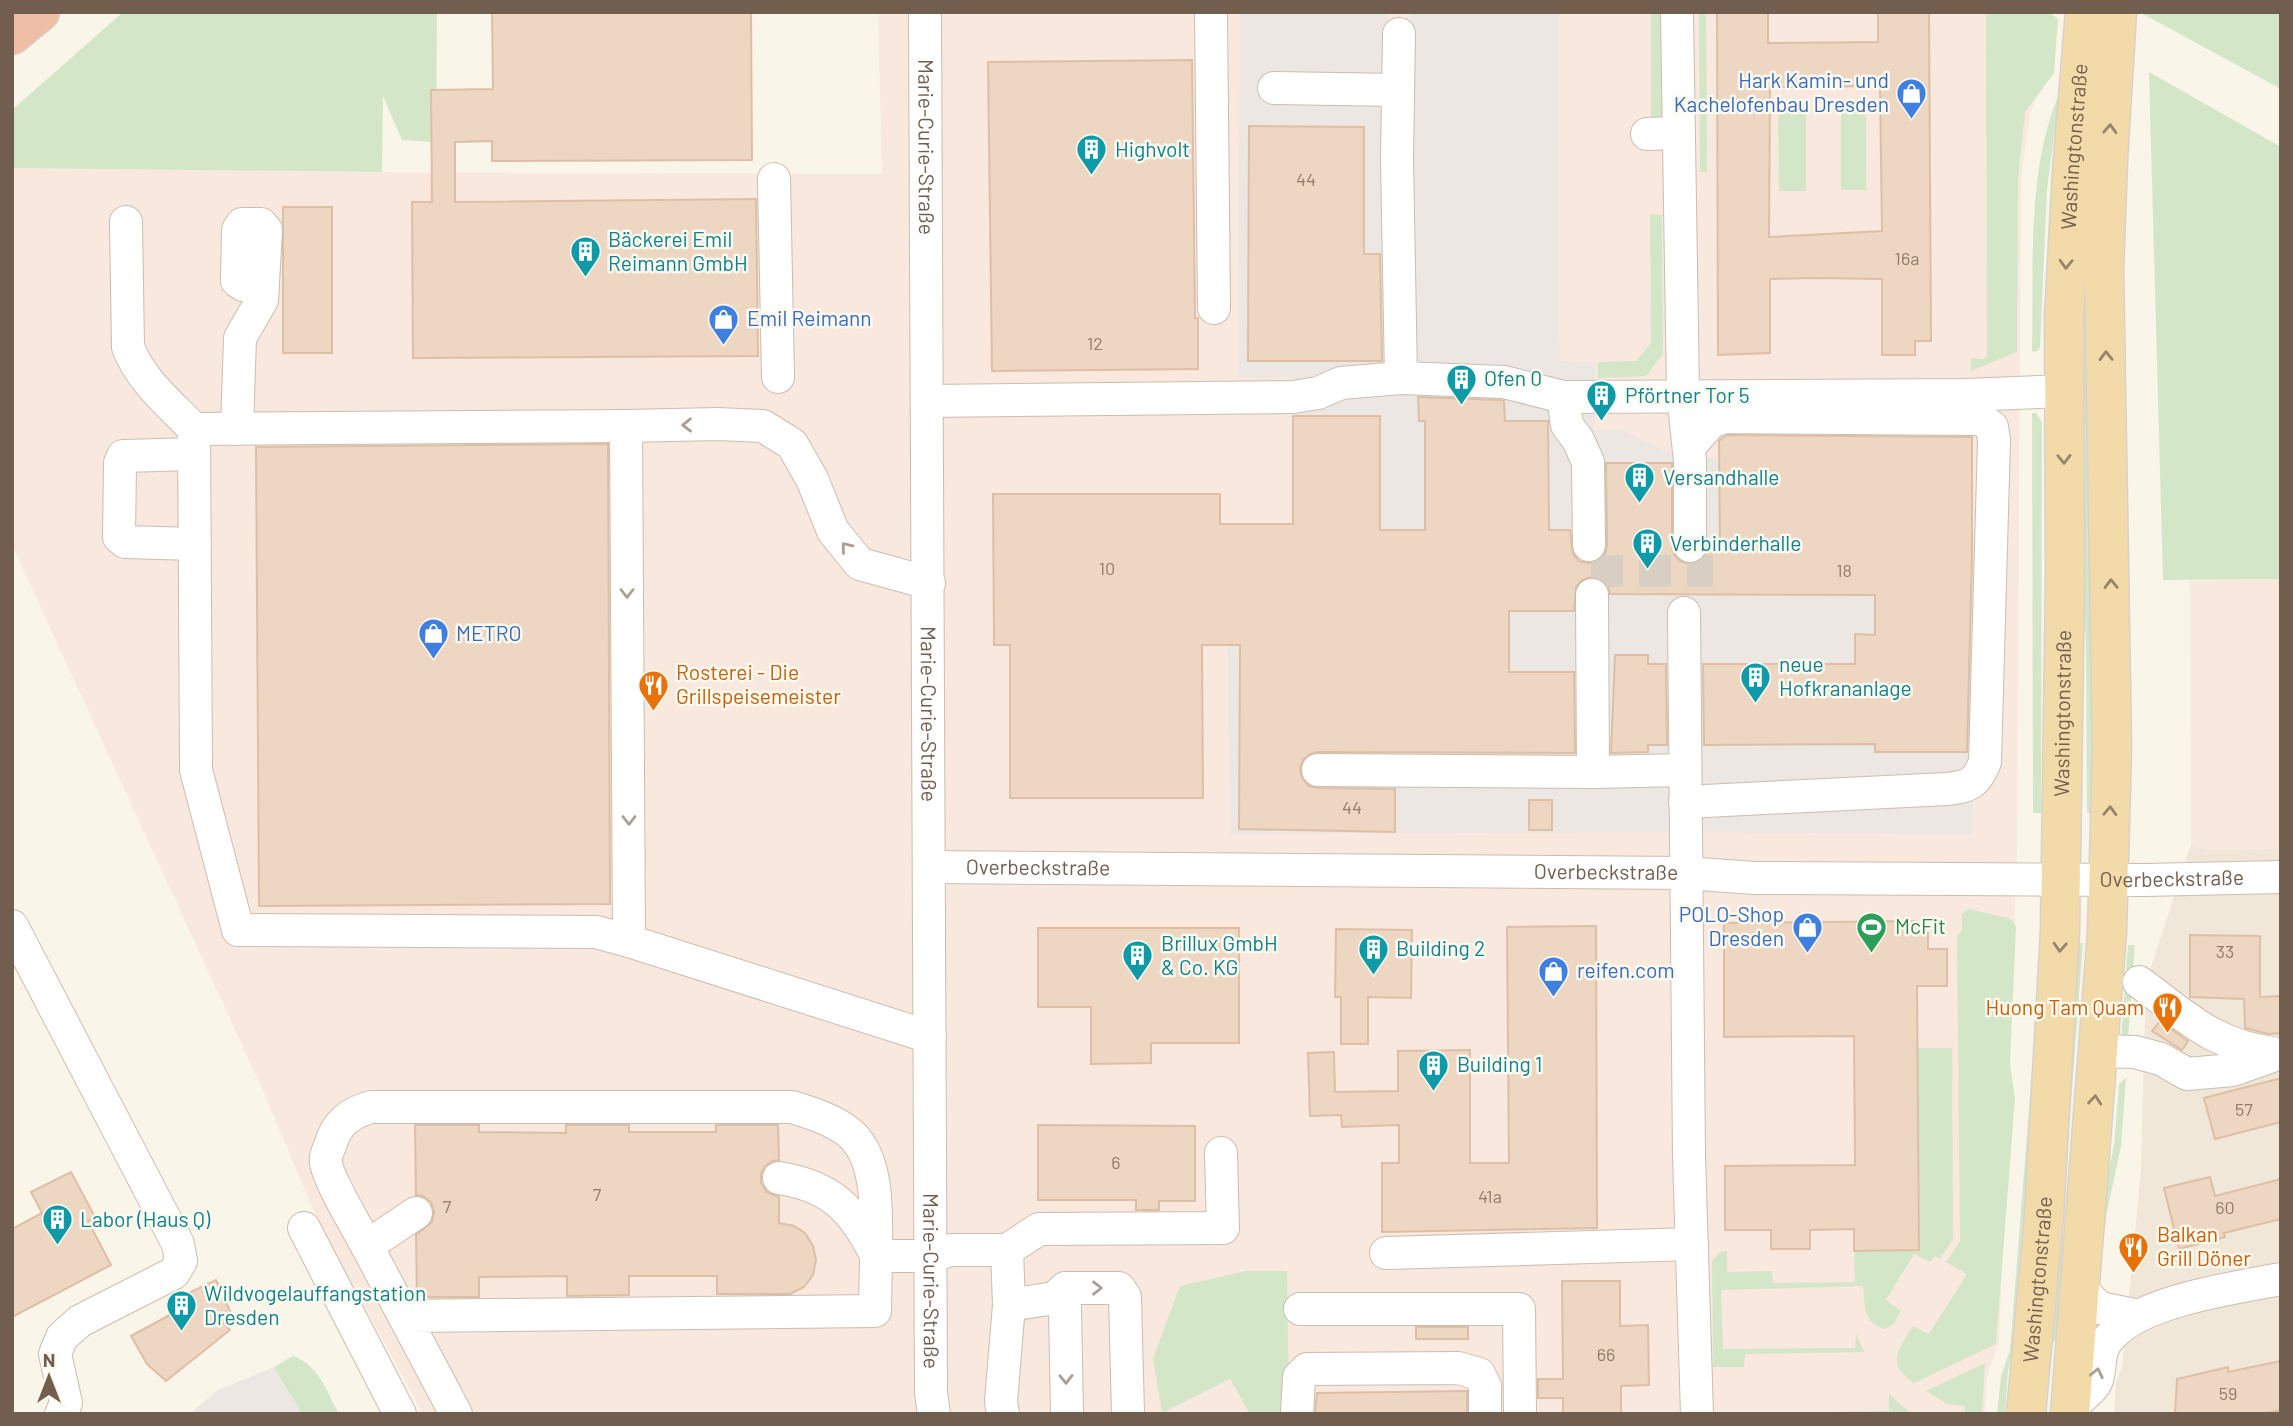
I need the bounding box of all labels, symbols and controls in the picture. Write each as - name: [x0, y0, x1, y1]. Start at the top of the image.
- street label: Marie-Curie-Straße: [914, 59, 940, 235]
- street label: Washingtonstraße: [2055, 62, 2092, 230]
- place label: Hark Kamin- und Kachelofenbau Dresden: [1674, 67, 1889, 116]
- shop icon: Hark Kamin- und Kachelofenbau Dresden: [1895, 76, 1929, 120]
- one-way arrow: [2102, 123, 2117, 134]
- building icon: Highvolt: [1075, 133, 1109, 177]
- place label: Highvolt: [1115, 136, 1190, 161]
- house number: 44: [1296, 168, 1316, 190]
- place label: Bäckerei Emil Reimann GmbH: [608, 226, 748, 275]
- building icon: Bäckerei Emil Reimann GmbH: [568, 235, 602, 279]
- house number: 16a: [1895, 247, 1919, 269]
- one-way arrow: [2059, 258, 2074, 269]
- shop icon: Emil Reimann: [707, 302, 741, 346]
- place label: Emil Reimann: [747, 305, 872, 330]
- house number: 12: [1087, 332, 1103, 354]
- one-way arrow: [2099, 351, 2114, 362]
- building icon: Ofen 0: [1444, 362, 1478, 406]
- place label: Ofen 0: [1484, 365, 1542, 390]
- building icon: Pförtner Tor 5: [1585, 379, 1619, 423]
- place label: Pförtner Tor 5: [1625, 382, 1750, 407]
- one-way arrow: [682, 417, 693, 432]
- one-way arrow: [2056, 454, 2072, 465]
- building icon: Versandhalle: [1623, 461, 1657, 505]
- place label: Versandhalle: [1663, 464, 1780, 489]
- building icon: Verbinderhalle: [1630, 527, 1664, 571]
- place label: Verbinderhalle: [1670, 530, 1801, 555]
- one-way arrow: [842, 543, 855, 555]
- house number: 10: [1099, 557, 1115, 579]
- house number: 18: [1836, 559, 1852, 581]
- one-way arrow: [2103, 578, 2119, 589]
- one-way arrow: [620, 588, 635, 599]
- shop icon: METRO: [416, 617, 450, 661]
- place label: METRO: [456, 620, 522, 645]
- street label: Marie-Curie-Straße: [917, 626, 942, 802]
- street label: Washingtonstraße: [2048, 630, 2075, 797]
- place label: neue Hofkrananlage: [1779, 651, 1912, 700]
- place label: Rosterei - Die Grillspeisemeister: [676, 659, 841, 708]
- building icon: neue Hofkrananlage: [1739, 660, 1773, 704]
- restaurant icon: Rosterei - Die Grillspeisemeister: [636, 668, 670, 712]
- house number: 44: [1342, 796, 1362, 818]
- one-way arrow: [2103, 806, 2118, 817]
- one-way arrow: [621, 816, 637, 826]
- street label: Overbeckstraße: [966, 853, 1110, 879]
- street label: Overbeckstraße: [1534, 858, 1678, 884]
- street label: Overbeckstraße: [2100, 864, 2244, 891]
- place label: POLO-Shop Dresden: [1679, 901, 1784, 950]
- shop icon: POLO-Shop Dresden: [1790, 910, 1824, 954]
- sports icon: McFit: [1855, 910, 1889, 954]
- place label: McFit: [1895, 913, 1946, 938]
- place label: Brillux GmbH & Co. KG: [1161, 930, 1278, 979]
- building icon: Building 2: [1356, 932, 1390, 976]
- place label: Building 2: [1396, 935, 1485, 960]
- building icon: Brillux GmbH & Co. KG: [1121, 939, 1155, 983]
- house number: 33: [2216, 940, 2234, 962]
- one-way arrow: [2052, 942, 2067, 953]
- shop icon: reifen.com: [1537, 954, 1571, 998]
- place label: reifen.com: [1577, 957, 1675, 982]
- restaurant icon: Huong Tam Quam: [2150, 991, 2184, 1035]
- place label: Huong Tam Quam: [1985, 994, 2144, 1019]
- building icon: Building 1: [1417, 1048, 1451, 1092]
- place label: Building 1: [1457, 1051, 1542, 1076]
- one-way arrow: [2087, 1095, 2102, 1106]
- house number: 57: [2235, 1098, 2253, 1120]
- house number: 6: [1111, 1151, 1121, 1173]
- house number: 7: [593, 1183, 602, 1205]
- house number: 41a: [1478, 1185, 1502, 1207]
- street label: Marie-Curie-Straße: [919, 1193, 945, 1369]
- house number: 7: [443, 1195, 452, 1217]
- street label: Washingtonstraße: [2017, 1196, 2056, 1364]
- house number: 60: [2215, 1196, 2235, 1218]
- building icon: Labor (Haus Q): [40, 1203, 74, 1247]
- place label: Labor (Haus Q): [80, 1206, 211, 1231]
- place label: Balkan Grill Döner: [2157, 1221, 2251, 1270]
- restaurant icon: Balkan Grill Döner: [2117, 1230, 2151, 1274]
- place label: Wildvogelauffangstation Dresden: [204, 1280, 426, 1329]
- one-way arrow: [1092, 1280, 1103, 1296]
- building icon: Wildvogelauffangstation Dresden: [164, 1289, 198, 1333]
- north arrow: [14, 1342, 84, 1412]
- house number: 66: [1597, 1343, 1615, 1365]
- text: N: [43, 1348, 55, 1371]
- one-way arrow: [2088, 1367, 2103, 1379]
- one-way arrow: [1059, 1373, 1074, 1384]
- house number: 59: [2219, 1382, 2237, 1404]

